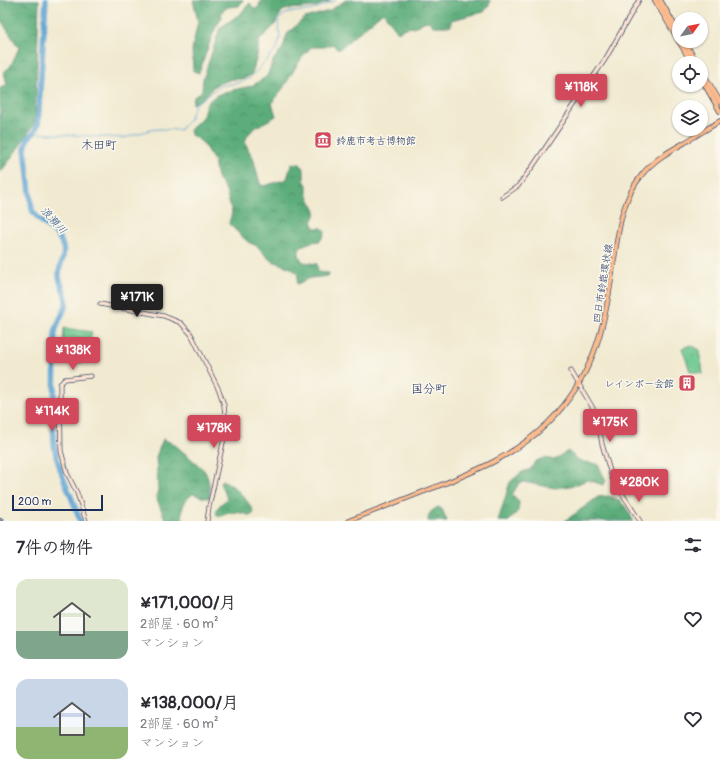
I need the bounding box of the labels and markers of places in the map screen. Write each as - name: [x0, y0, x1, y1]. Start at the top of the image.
- pin: ¥118K: [553, 74, 609, 108]
- museum icon: 鈴鹿市考古博物館: [313, 130, 333, 150]
- place label: 鈴鹿市考古博物館: [336, 135, 416, 147]
- pin: ¥171K: [109, 284, 165, 318]
- pin: ¥138K: [45, 337, 101, 371]
- building icon: レインボー会館: [677, 373, 697, 393]
- place label: レインボー会館: [604, 378, 674, 390]
- pin: ¥114K: [24, 398, 80, 432]
- pin: ¥175K: [582, 409, 638, 443]
- pin: ¥178K: [186, 415, 242, 449]
- pin: ¥280K: [611, 469, 667, 503]

